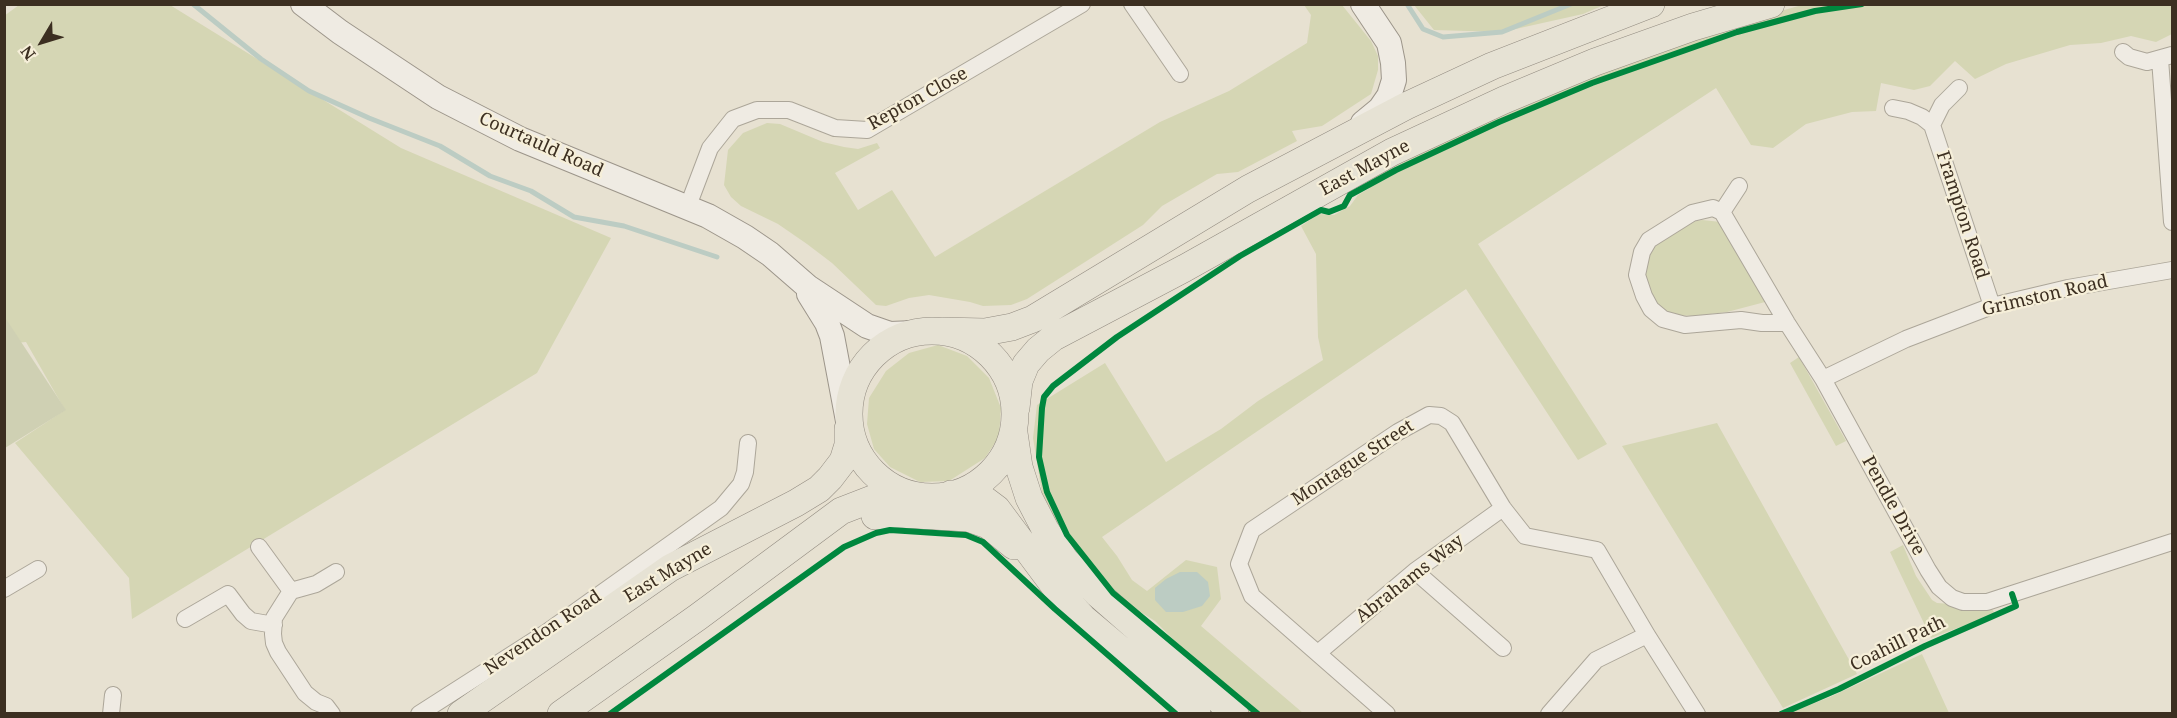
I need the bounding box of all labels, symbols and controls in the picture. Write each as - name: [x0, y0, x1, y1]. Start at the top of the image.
- north arrow: [12, 12, 72, 72]
- text: N: [15, 41, 40, 65]
- street label: Repton Close: [865, 63, 971, 135]
- street label: Courtauld Road: [475, 108, 607, 182]
- street label: East Mayne: [1316, 135, 1414, 201]
- street label: Frampton Road: [1931, 148, 1993, 282]
- street label: Grimston Road: [1980, 271, 2110, 321]
- street label: Montague Street: [1288, 416, 1418, 510]
- street label: Pendle Drive: [1857, 452, 1929, 560]
- street label: Abrahams Way: [1352, 530, 1468, 628]
- street label: East Mayne: [620, 538, 716, 608]
- street label: Nevendon Road: [481, 586, 605, 680]
- street label: Coahill Path: [1847, 612, 1949, 676]

